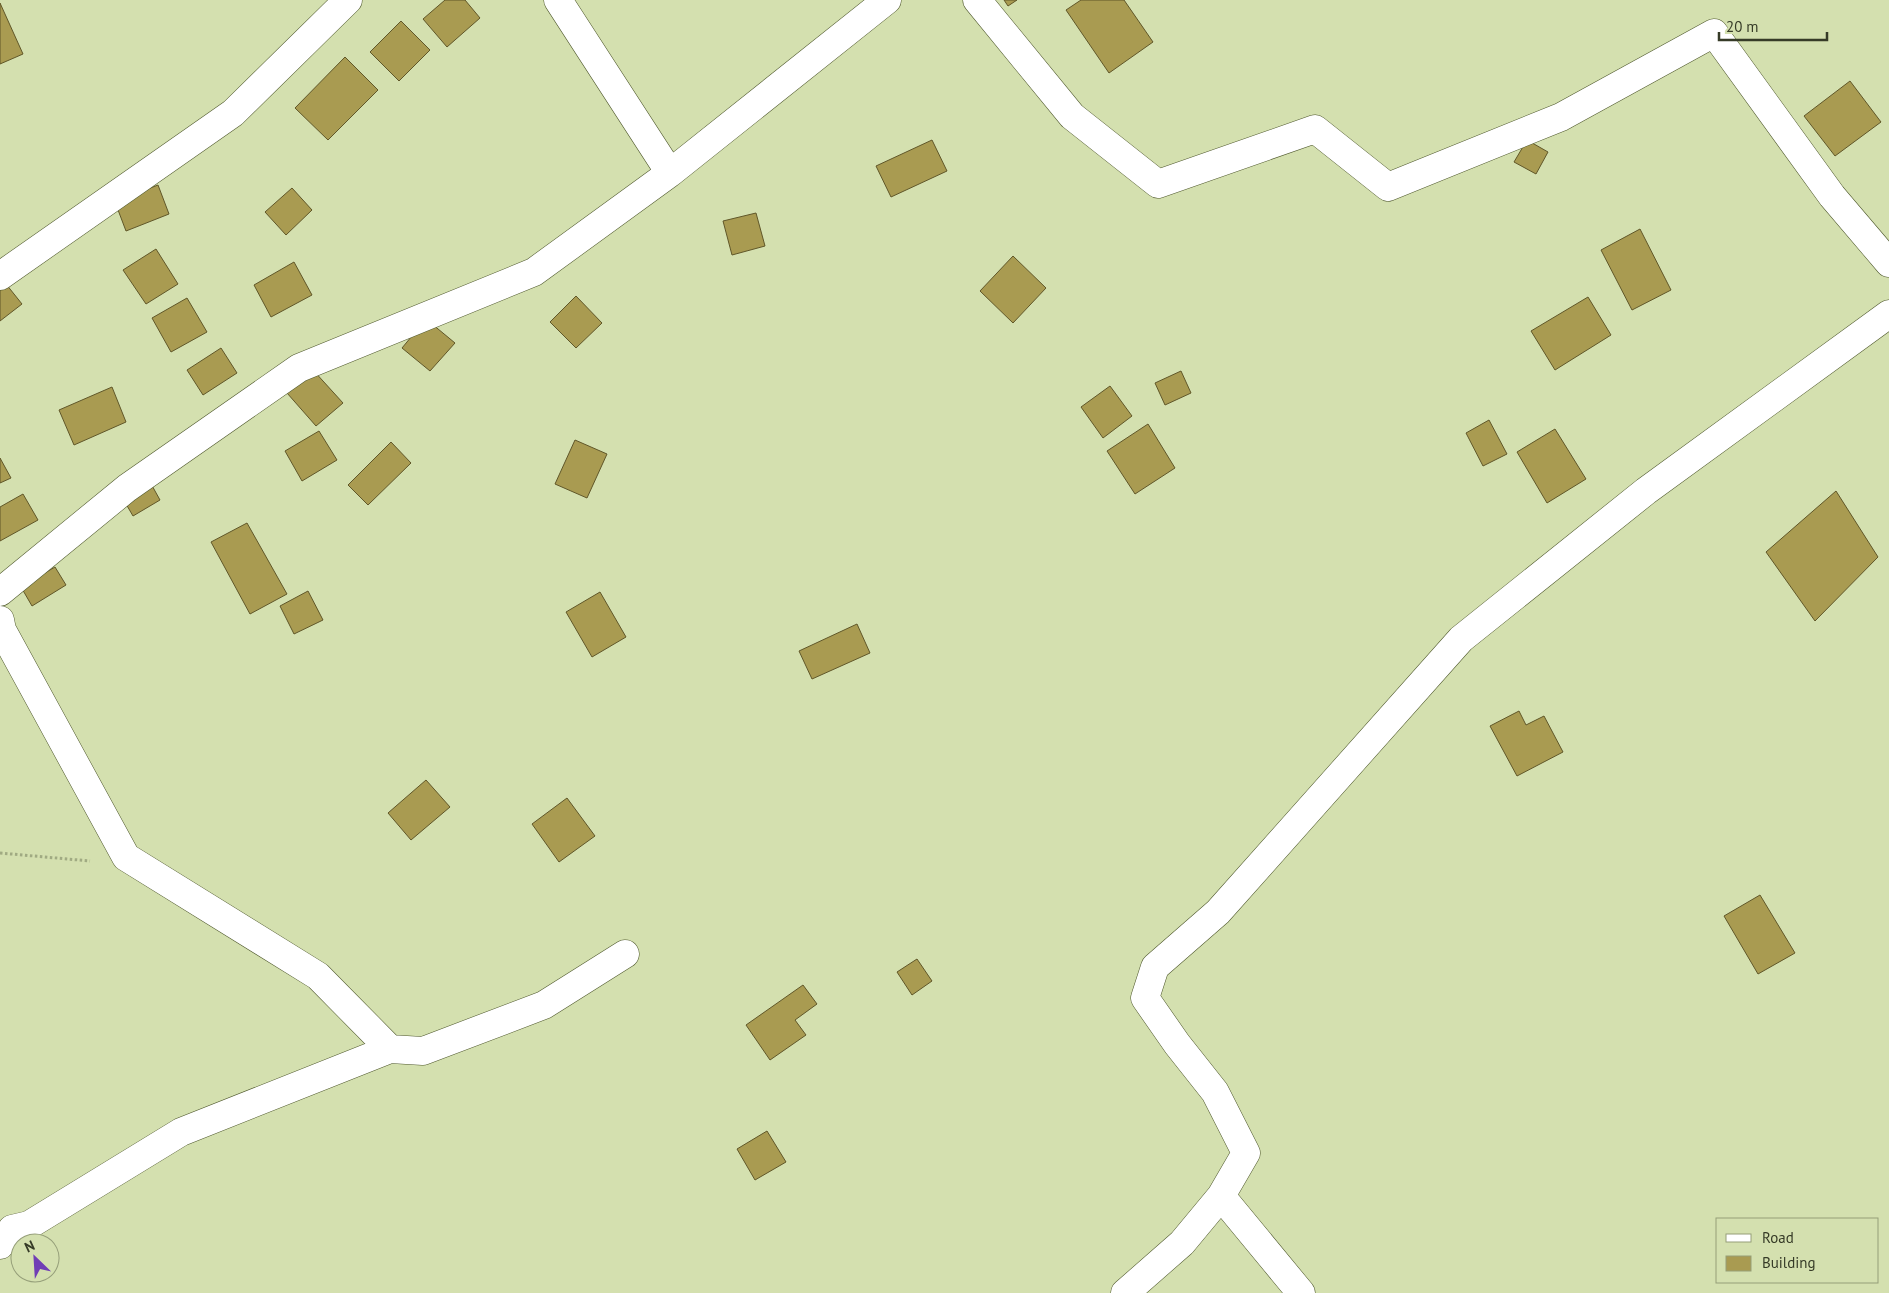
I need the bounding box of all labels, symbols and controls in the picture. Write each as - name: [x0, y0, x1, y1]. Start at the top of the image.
- scale bar: [1719, 10, 1826, 42]
- text: 20 m: [1726, 17, 1759, 36]
- legend: [1716, 1218, 1879, 1283]
- text: Road: [1762, 1228, 1794, 1247]
- north arrow: [10, 1233, 60, 1283]
- text: N: [22, 1236, 37, 1256]
- text: Building: [1762, 1253, 1816, 1272]

